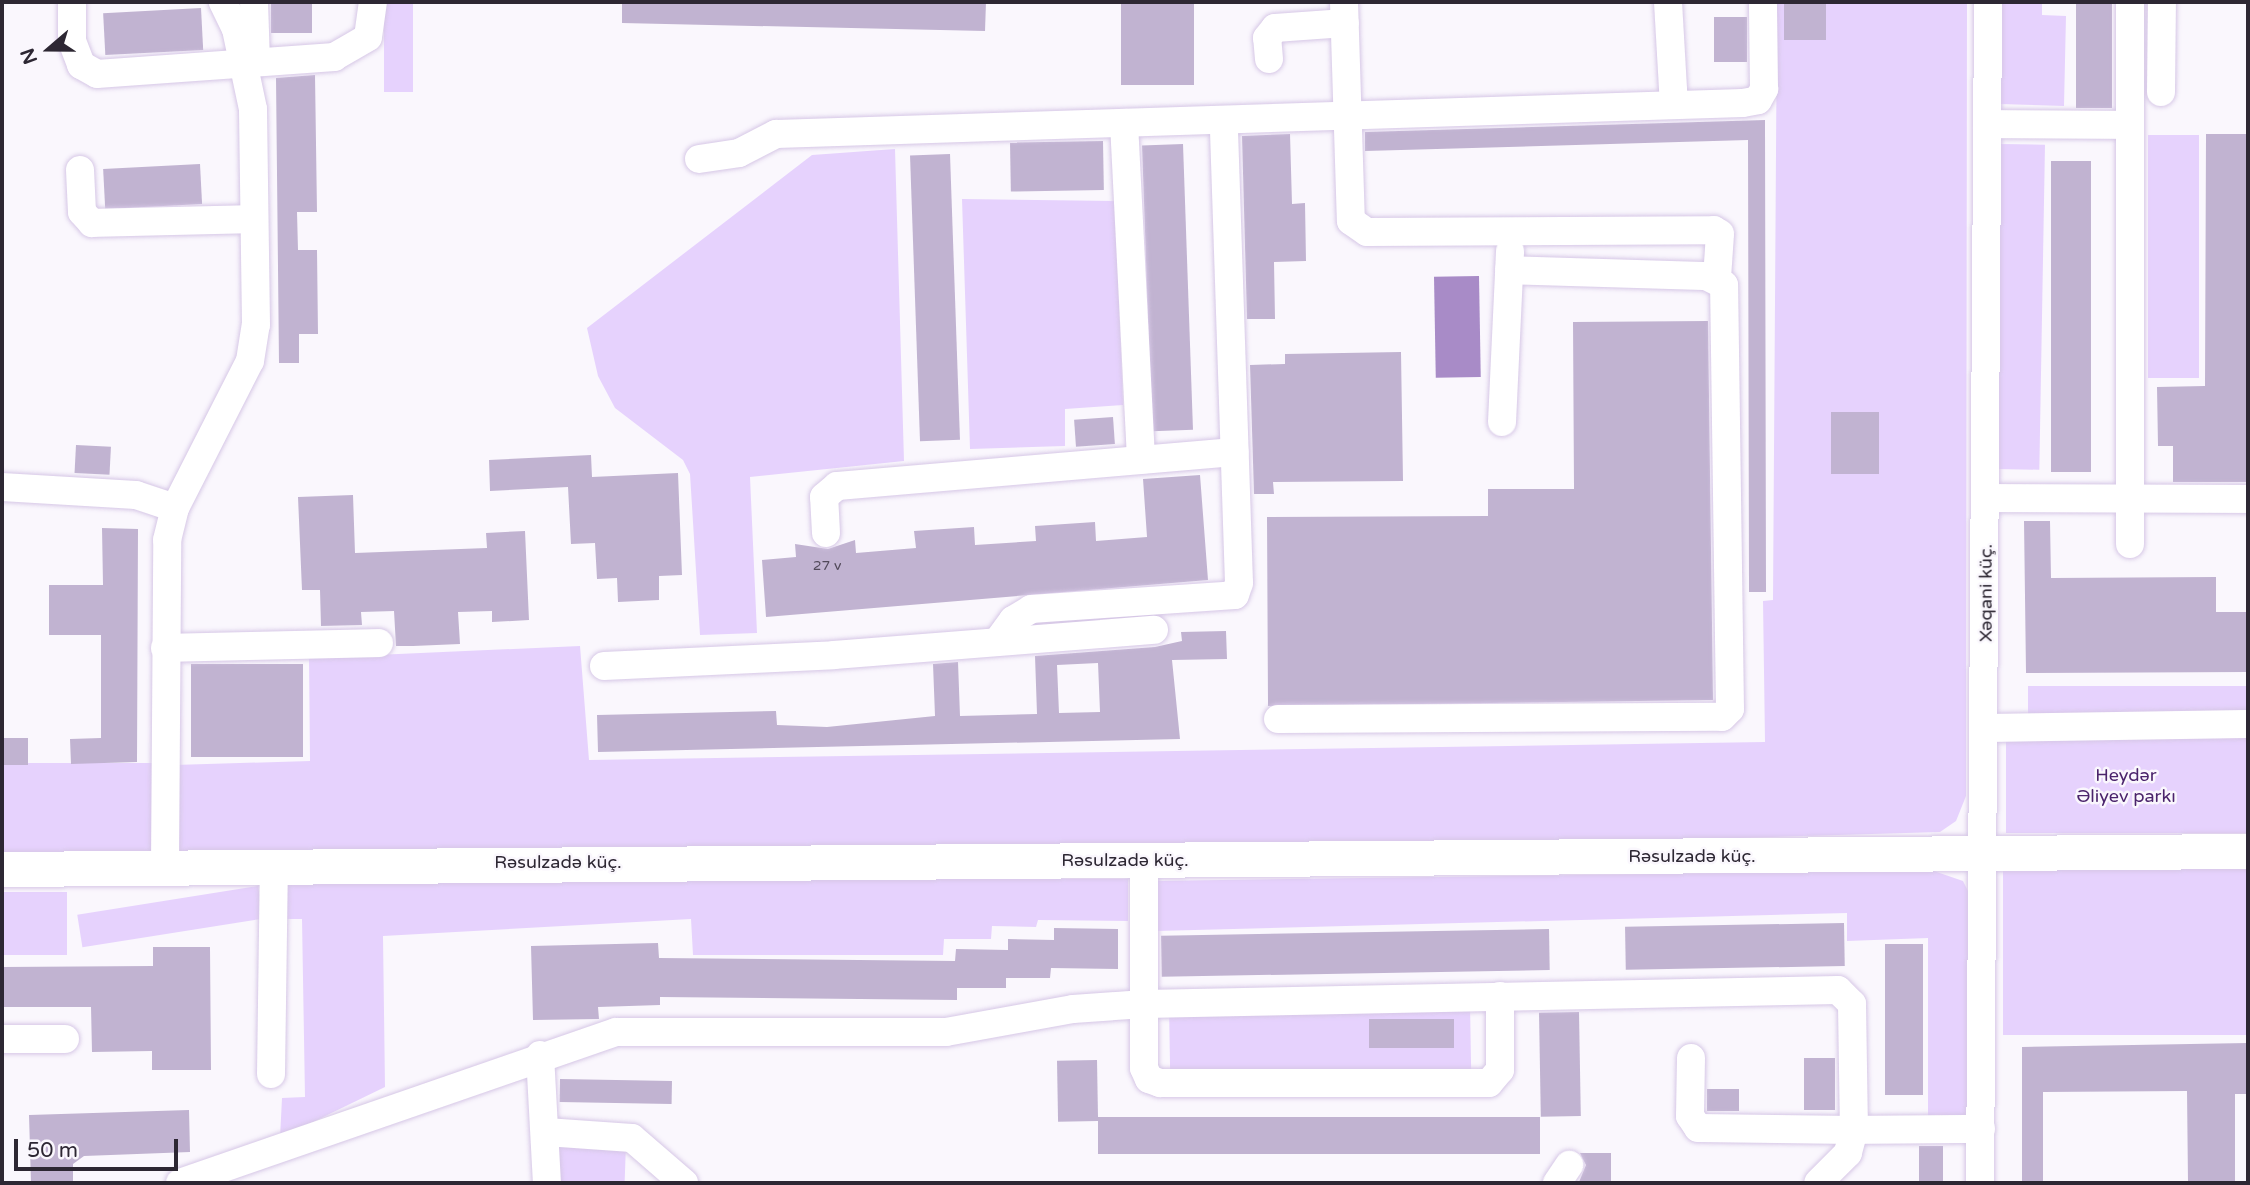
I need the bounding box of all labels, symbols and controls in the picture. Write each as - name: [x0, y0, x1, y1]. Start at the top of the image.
- north arrow: [14, 14, 84, 84]
- text: N: [16, 45, 42, 67]
- street label: Xəqani küç.: [1975, 544, 1997, 642]
- house number: 27 v: [813, 558, 841, 574]
- park label: Heydər Əliyev parkı: [2076, 765, 2176, 808]
- street label: Rəsulzadə küç.: [1628, 845, 1756, 867]
- street label: Rəsulzadə küç.: [1061, 849, 1189, 871]
- street label: Rəsulzadə küç.: [494, 851, 622, 873]
- scale bar: [18, 1126, 182, 1170]
- text: 50 m: [27, 1138, 78, 1163]

